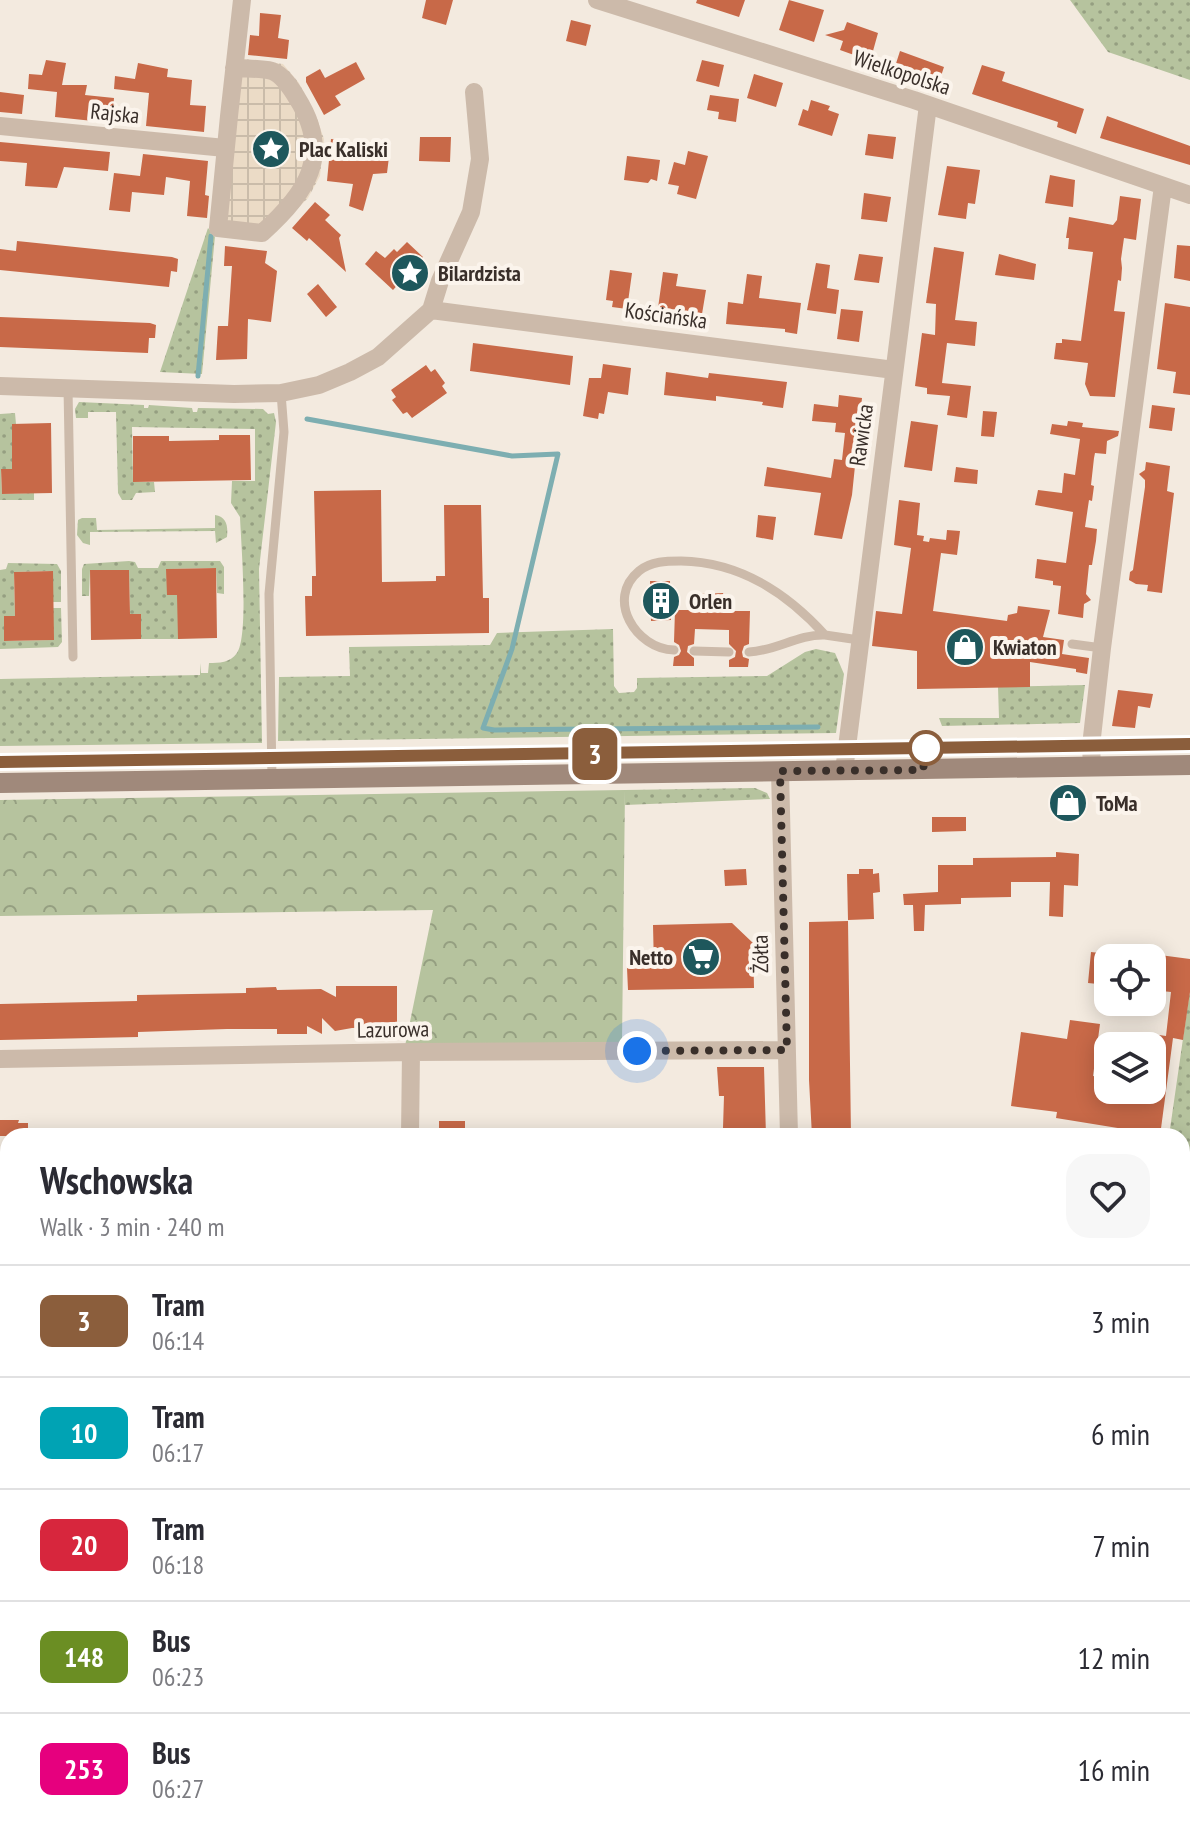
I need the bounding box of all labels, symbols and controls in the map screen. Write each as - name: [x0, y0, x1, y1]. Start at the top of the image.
- street label: Wielkopolska: [850, 43, 954, 101]
- street label: Rajska: [89, 97, 141, 129]
- place icon: Plac Kaliski: [250, 128, 292, 170]
- place label: Plac Kaliski: [299, 135, 388, 163]
- place icon: Bilardzista: [389, 252, 431, 294]
- place label: Bilardzista: [438, 259, 521, 287]
- street label: Kościańska: [623, 295, 709, 335]
- street label: Rawicka: [843, 402, 879, 468]
- building icon: Orlen: [640, 580, 682, 622]
- place label: Orlen: [689, 587, 732, 615]
- shop icon: Kwiaton: [944, 626, 986, 668]
- place label: Kwiaton: [993, 633, 1057, 661]
- line badge: 3: [569, 728, 621, 780]
- unlabelled marker: [909, 731, 943, 765]
- text: 3: [588, 735, 602, 772]
- shop icon: ToMa: [1047, 782, 1089, 824]
- place label: ToMa: [1096, 789, 1138, 817]
- street label: Żółta: [746, 935, 774, 973]
- supermarket icon: Netto: [680, 936, 722, 978]
- place label: Netto: [629, 943, 673, 971]
- map controls: [1094, 944, 1166, 1104]
- button: locate: [1094, 944, 1166, 1016]
- street label: Lazurowa: [357, 1014, 429, 1044]
- your location: [617, 1031, 657, 1071]
- button: layers: [1094, 1032, 1166, 1104]
- button: heart: [1066, 1154, 1150, 1238]
- text: Wschowska: [40, 1155, 193, 1204]
- text: Walk · 3 min · 240 m: [40, 1210, 224, 1243]
- text: Tram: [152, 1285, 205, 1324]
- text: 3: [77, 1302, 91, 1339]
- text: 3 min: [1091, 1302, 1150, 1341]
- text: 06:14: [152, 1324, 204, 1357]
- text: Tram: [152, 1397, 205, 1436]
- text: 10: [71, 1414, 97, 1451]
- text: 6 min: [1091, 1414, 1150, 1453]
- text: 06:17: [152, 1436, 204, 1469]
- text: Tram: [152, 1509, 205, 1548]
- text: 20: [71, 1526, 97, 1563]
- text: 7 min: [1092, 1526, 1150, 1565]
- text: 06:18: [152, 1548, 204, 1581]
- text: Bus: [152, 1621, 191, 1660]
- text: 148: [64, 1638, 104, 1675]
- text: 12 min: [1077, 1638, 1150, 1677]
- text: 06:23: [152, 1660, 204, 1693]
- text: Bus: [152, 1733, 191, 1772]
- text: 253: [64, 1750, 104, 1787]
- text: 16 min: [1077, 1750, 1150, 1789]
- text: 06:27: [152, 1772, 204, 1805]

